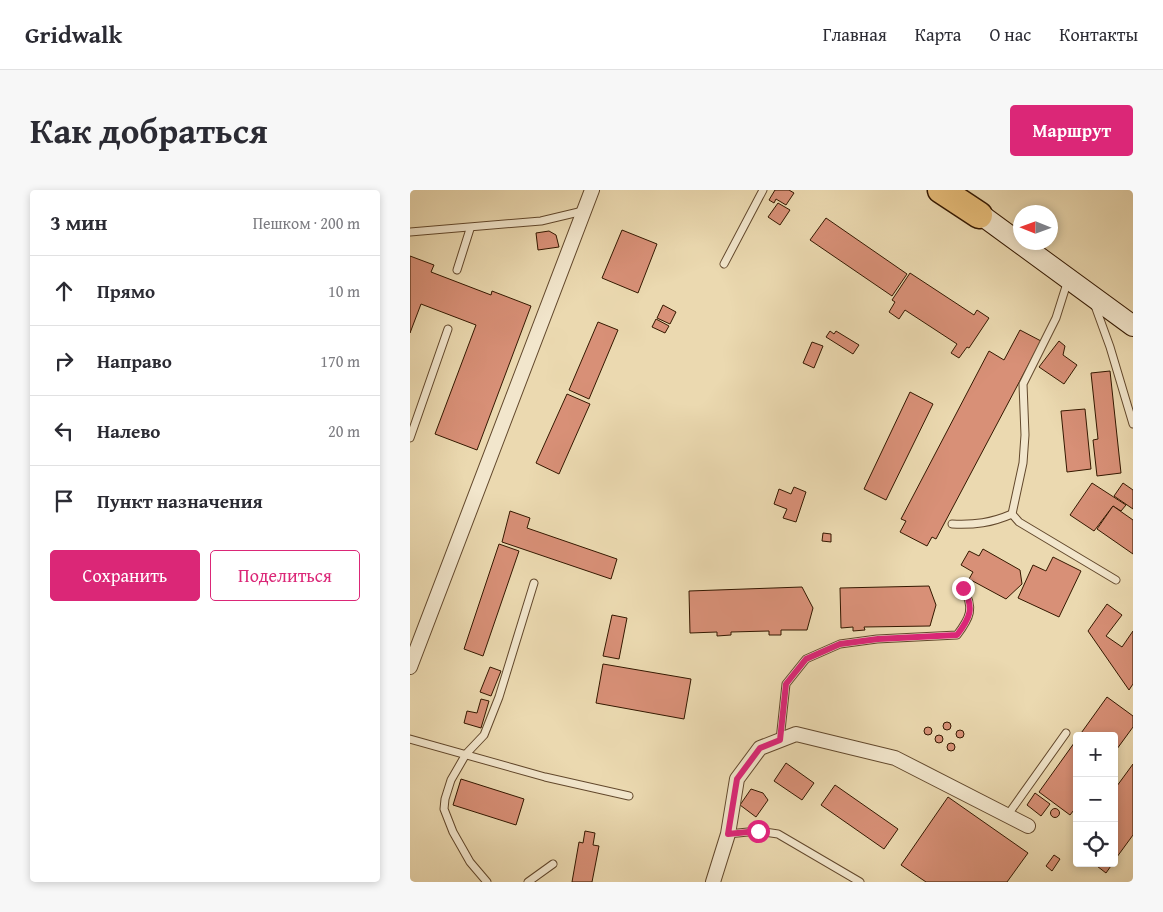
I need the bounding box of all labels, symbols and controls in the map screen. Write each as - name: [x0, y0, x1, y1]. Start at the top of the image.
- text: Gridwalk: [25, 17, 122, 52]
- text: Главная: [823, 21, 887, 48]
- text: Карта: [915, 21, 961, 48]
- text: О нас: [989, 21, 1031, 48]
- text: Контакты: [1059, 21, 1138, 48]
- text: Как добраться: [30, 105, 268, 156]
- button: Маршрут: [1010, 105, 1133, 156]
- north arrow: [1013, 205, 1058, 250]
- text: 3 мин: [50, 207, 107, 238]
- text: Пешком · 200 m: [253, 211, 360, 235]
- icon: ahead: [50, 277, 78, 305]
- text: Прямо: [97, 277, 155, 305]
- text: 10 m: [328, 279, 360, 303]
- icon: right: [50, 347, 78, 375]
- text: Направо: [97, 347, 172, 375]
- text: 170 m: [320, 349, 360, 373]
- icon: left: [50, 417, 78, 445]
- text: Налево: [97, 417, 160, 445]
- text: 20 m: [328, 419, 360, 443]
- icon: arrive: [50, 487, 78, 515]
- text: Пункт назначения: [97, 487, 263, 515]
- button: Сохранить: [50, 550, 200, 601]
- button: Поделиться: [210, 550, 360, 601]
- route end: [952, 577, 975, 600]
- map controls: [1073, 732, 1118, 867]
- button: +: [1073, 732, 1118, 777]
- button: −: [1073, 777, 1118, 822]
- route start: [747, 820, 770, 843]
- button: locate: [1073, 822, 1118, 867]

